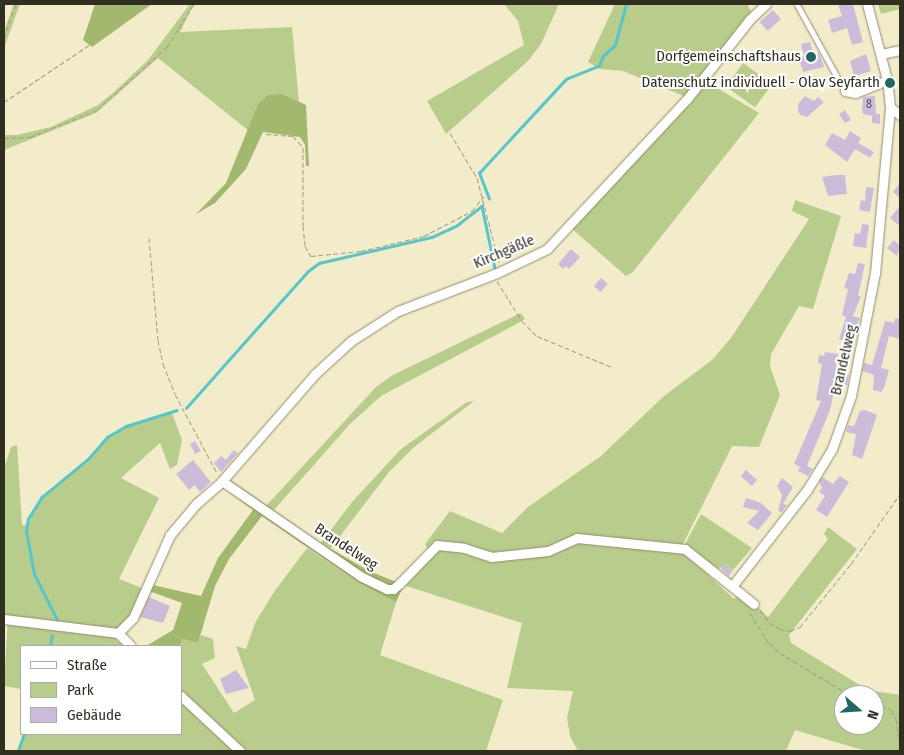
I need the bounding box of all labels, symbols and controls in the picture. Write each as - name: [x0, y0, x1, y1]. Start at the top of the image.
- place label: Dorfgemeinschaftshaus: [656, 48, 801, 66]
- marker: Dorfgemeinschaftshaus: [805, 51, 817, 63]
- place label: Datenschutz individuell - Olav Seyfarth: [642, 74, 880, 92]
- marker: Datenschutz individuell - Olav Seyfarth: [884, 77, 896, 89]
- house number: 8: [866, 98, 872, 112]
- street label: Kirchgäßle: [471, 231, 537, 273]
- street label: Brandelweg: [827, 323, 861, 397]
- street label: Brandelweg: [311, 520, 381, 574]
- legend: [20, 645, 182, 735]
- text: Straße: [67, 656, 107, 674]
- text: Park: [67, 681, 94, 699]
- north arrow: [834, 685, 884, 735]
- text: Gebäude: [67, 706, 122, 724]
- text: N: [863, 708, 882, 721]

